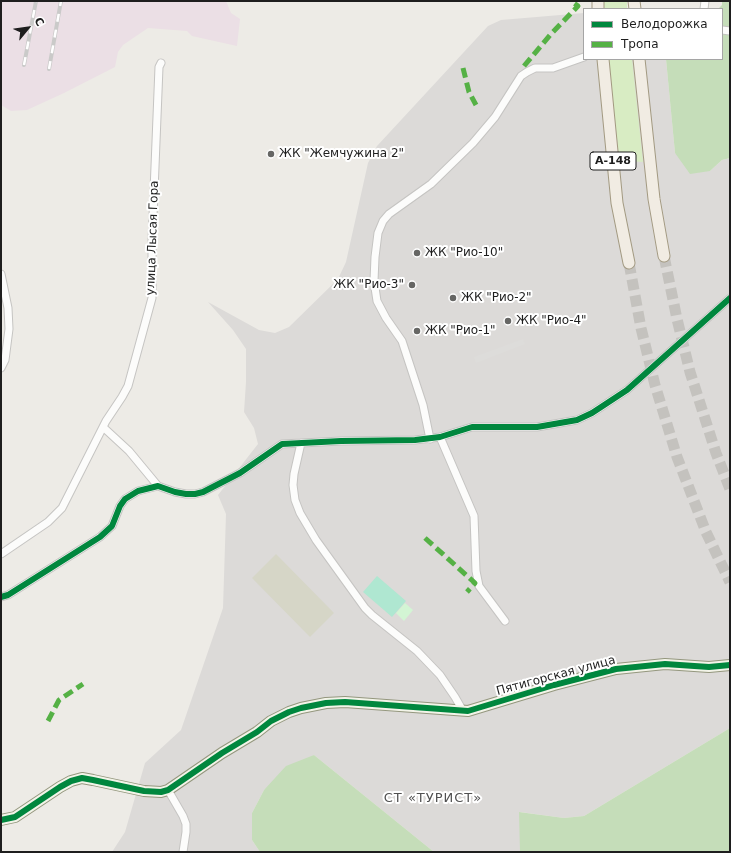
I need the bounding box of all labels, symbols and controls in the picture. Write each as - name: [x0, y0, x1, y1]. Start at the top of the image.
- north arrow: [8, 8, 48, 48]
- legend: [583, 8, 723, 60]
- text: С: [31, 15, 47, 29]
- text: Велодорожка: [621, 17, 708, 31]
- text: Тропа: [621, 37, 659, 51]
- place label: ЖК "Жемчужина 2": [279, 147, 404, 161]
- marker: ЖК "Жемчужина 2": [266, 149, 276, 159]
- road number: А-148: [590, 152, 636, 170]
- street label: улица Лысая Гора: [144, 180, 162, 296]
- place label: ЖК "Рио-10": [425, 246, 503, 260]
- marker: ЖК "Рио-10": [412, 248, 422, 258]
- place label: ЖК "Рио-3": [333, 278, 404, 292]
- marker: ЖК "Рио-3": [407, 280, 417, 290]
- place label: ЖК "Рио-2": [461, 291, 532, 305]
- marker: ЖК "Рио-2": [448, 293, 458, 303]
- place label: ЖК "Рио-4": [516, 314, 587, 328]
- marker: ЖК "Рио-4": [503, 316, 513, 326]
- place label: ЖК "Рио-1": [425, 324, 496, 338]
- marker: ЖК "Рио-1": [412, 326, 422, 336]
- street label: Пятигорская улица: [495, 653, 617, 699]
- district label: СТ «ТУРИСТ»: [384, 791, 482, 807]

